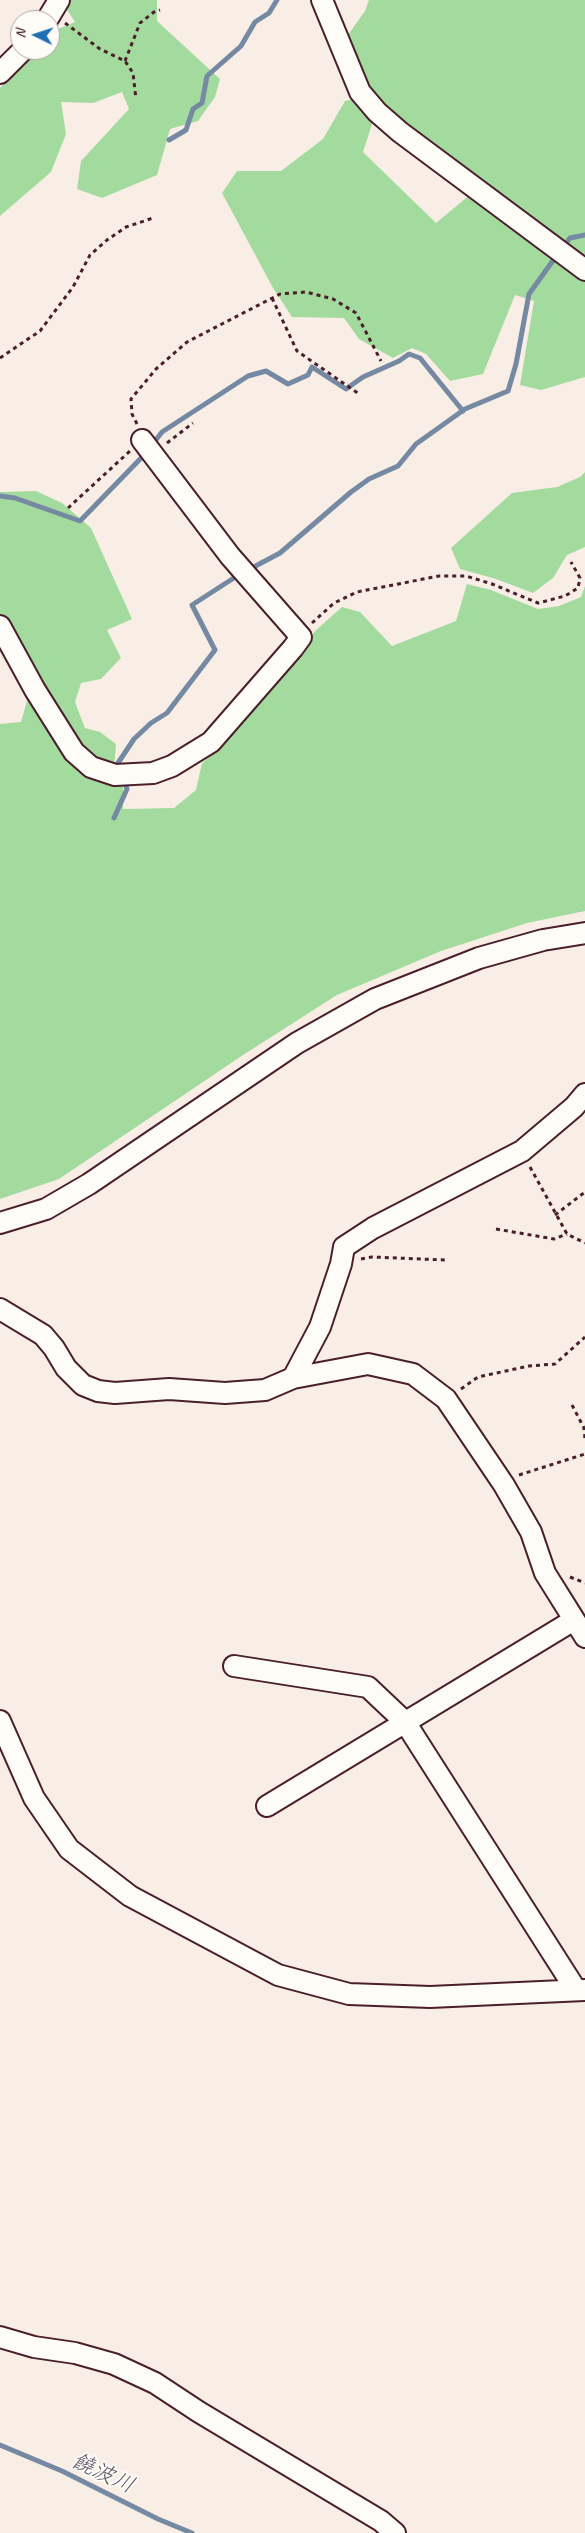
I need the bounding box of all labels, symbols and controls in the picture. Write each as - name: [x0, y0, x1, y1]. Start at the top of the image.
- north arrow: [10, 10, 60, 60]
- text: N: [12, 29, 29, 39]
- water label: 饒波川: [68, 2448, 138, 2500]

